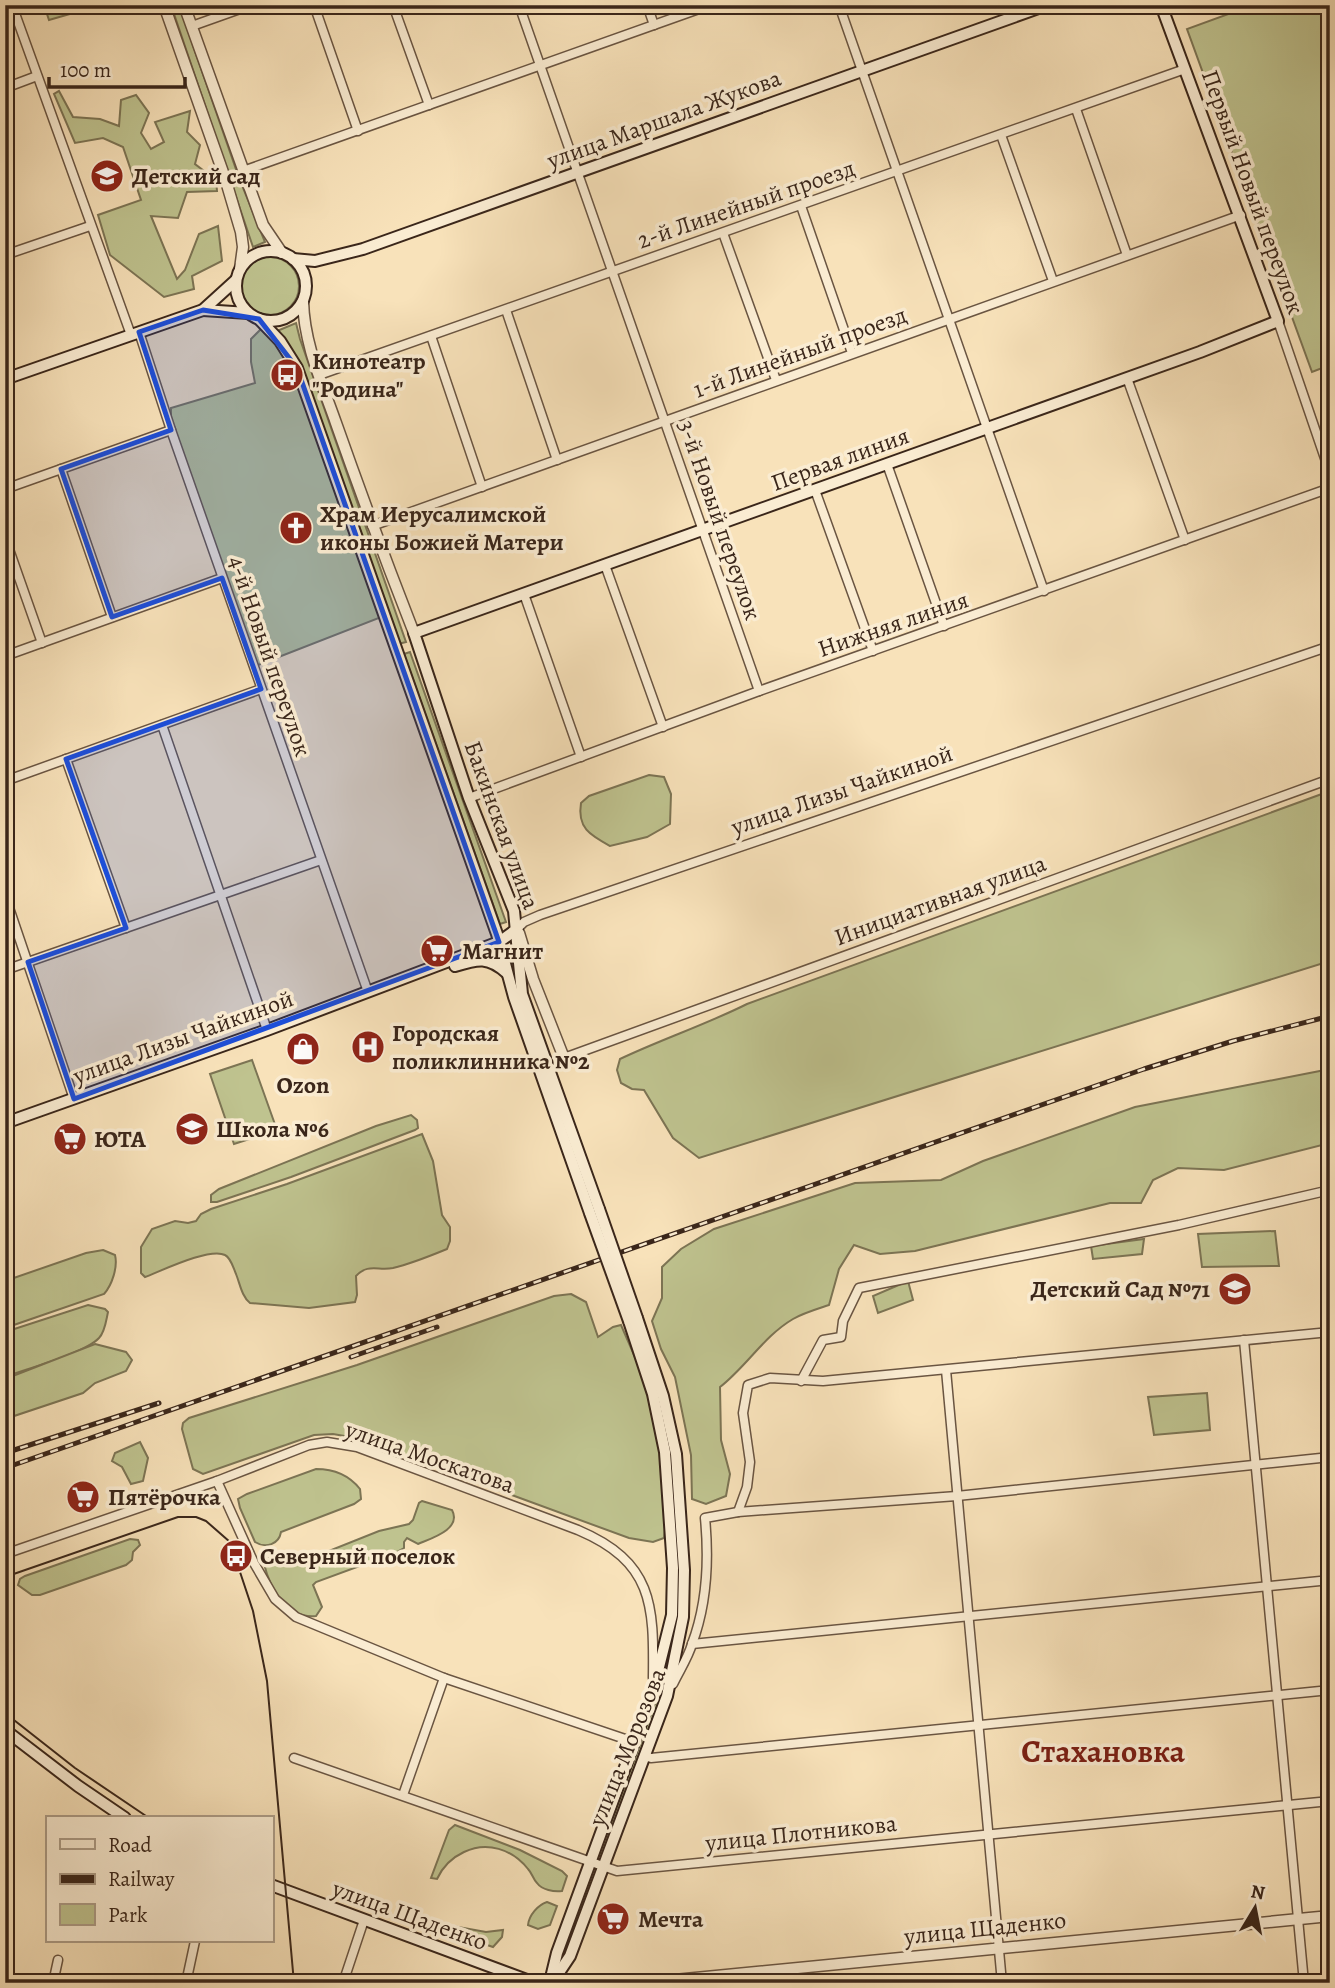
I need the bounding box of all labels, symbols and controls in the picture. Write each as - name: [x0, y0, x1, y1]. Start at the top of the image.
- scale bar: [49, 46, 186, 90]
- text: 100 m: [60, 56, 111, 84]
- street label: улица Маршала Жукова: [542, 62, 785, 177]
- street label: Первый Новый переулок: [1194, 65, 1312, 319]
- street label: 2-й Линейный проезд: [633, 152, 859, 256]
- school or university icon: Детский сад: [88, 157, 126, 195]
- place label: Детский сад: [132, 160, 260, 192]
- street label: 1-й Линейный проезд: [689, 299, 911, 405]
- place label: Кинотеатр "Родина": [312, 345, 426, 405]
- bus stop icon: Кинотеатр "Родина": [268, 356, 306, 394]
- street label: 3-й Новый переулок: [671, 416, 769, 624]
- street label: Первая линия: [767, 419, 913, 499]
- place label: Храм Иерусалимской иконы Божией Матери: [320, 498, 564, 558]
- church icon: Храм Иерусалимской иконы Божией Матери: [277, 509, 315, 547]
- street label: 4-й Новый переулок: [221, 551, 319, 761]
- street label: Нижняя линия: [813, 583, 973, 665]
- street label: Бакинская улица: [457, 736, 547, 914]
- street label: улица Лизы Чайкиной: [726, 737, 957, 843]
- street label: Инициативная улица: [830, 847, 1050, 953]
- supermarket icon: Магнит: [418, 932, 456, 970]
- place label: Магнит: [462, 935, 543, 967]
- street label: улица Лизы Чайкиной: [67, 982, 298, 1092]
- place label: Городская поликлинника №2: [392, 1017, 590, 1077]
- hospital icon: Городская поликлинника №2: [349, 1028, 387, 1066]
- shop icon: Ozon: [284, 1030, 322, 1068]
- place label: Ozon: [276, 1069, 330, 1101]
- school or university icon: Школа №6: [173, 1110, 211, 1148]
- place label: Школа №6: [216, 1113, 329, 1145]
- supermarket icon: ЮТА: [51, 1120, 89, 1158]
- place label: ЮТА: [94, 1123, 147, 1155]
- school or university icon: Детский Сад №71: [1216, 1270, 1254, 1308]
- place label: Детский Сад №71: [1031, 1273, 1210, 1305]
- street label: улица Москатова: [340, 1413, 519, 1501]
- supermarket icon: Пятёрочка: [64, 1478, 102, 1516]
- place label: Пятёрочка: [108, 1481, 221, 1513]
- bus stop icon: Северный поселок: [217, 1537, 255, 1575]
- place label: Северный поселок: [260, 1540, 455, 1572]
- street label: улица Морозова: [580, 1663, 673, 1832]
- district label: Стахановка: [1021, 1729, 1186, 1773]
- street label: улица Плотникова: [703, 1807, 898, 1859]
- legend: [46, 1816, 273, 1942]
- text: Road: [108, 1831, 152, 1859]
- text: Railway: [108, 1865, 175, 1893]
- street label: улица Щаденко: [327, 1872, 492, 1958]
- north arrow: [1220, 1872, 1290, 1942]
- text: N: [1249, 1878, 1267, 1906]
- supermarket icon: Мечта: [594, 1900, 632, 1938]
- text: Park: [108, 1901, 148, 1929]
- place label: Мечта: [638, 1903, 704, 1935]
- street label: улица Щаденко: [901, 1904, 1068, 1953]

